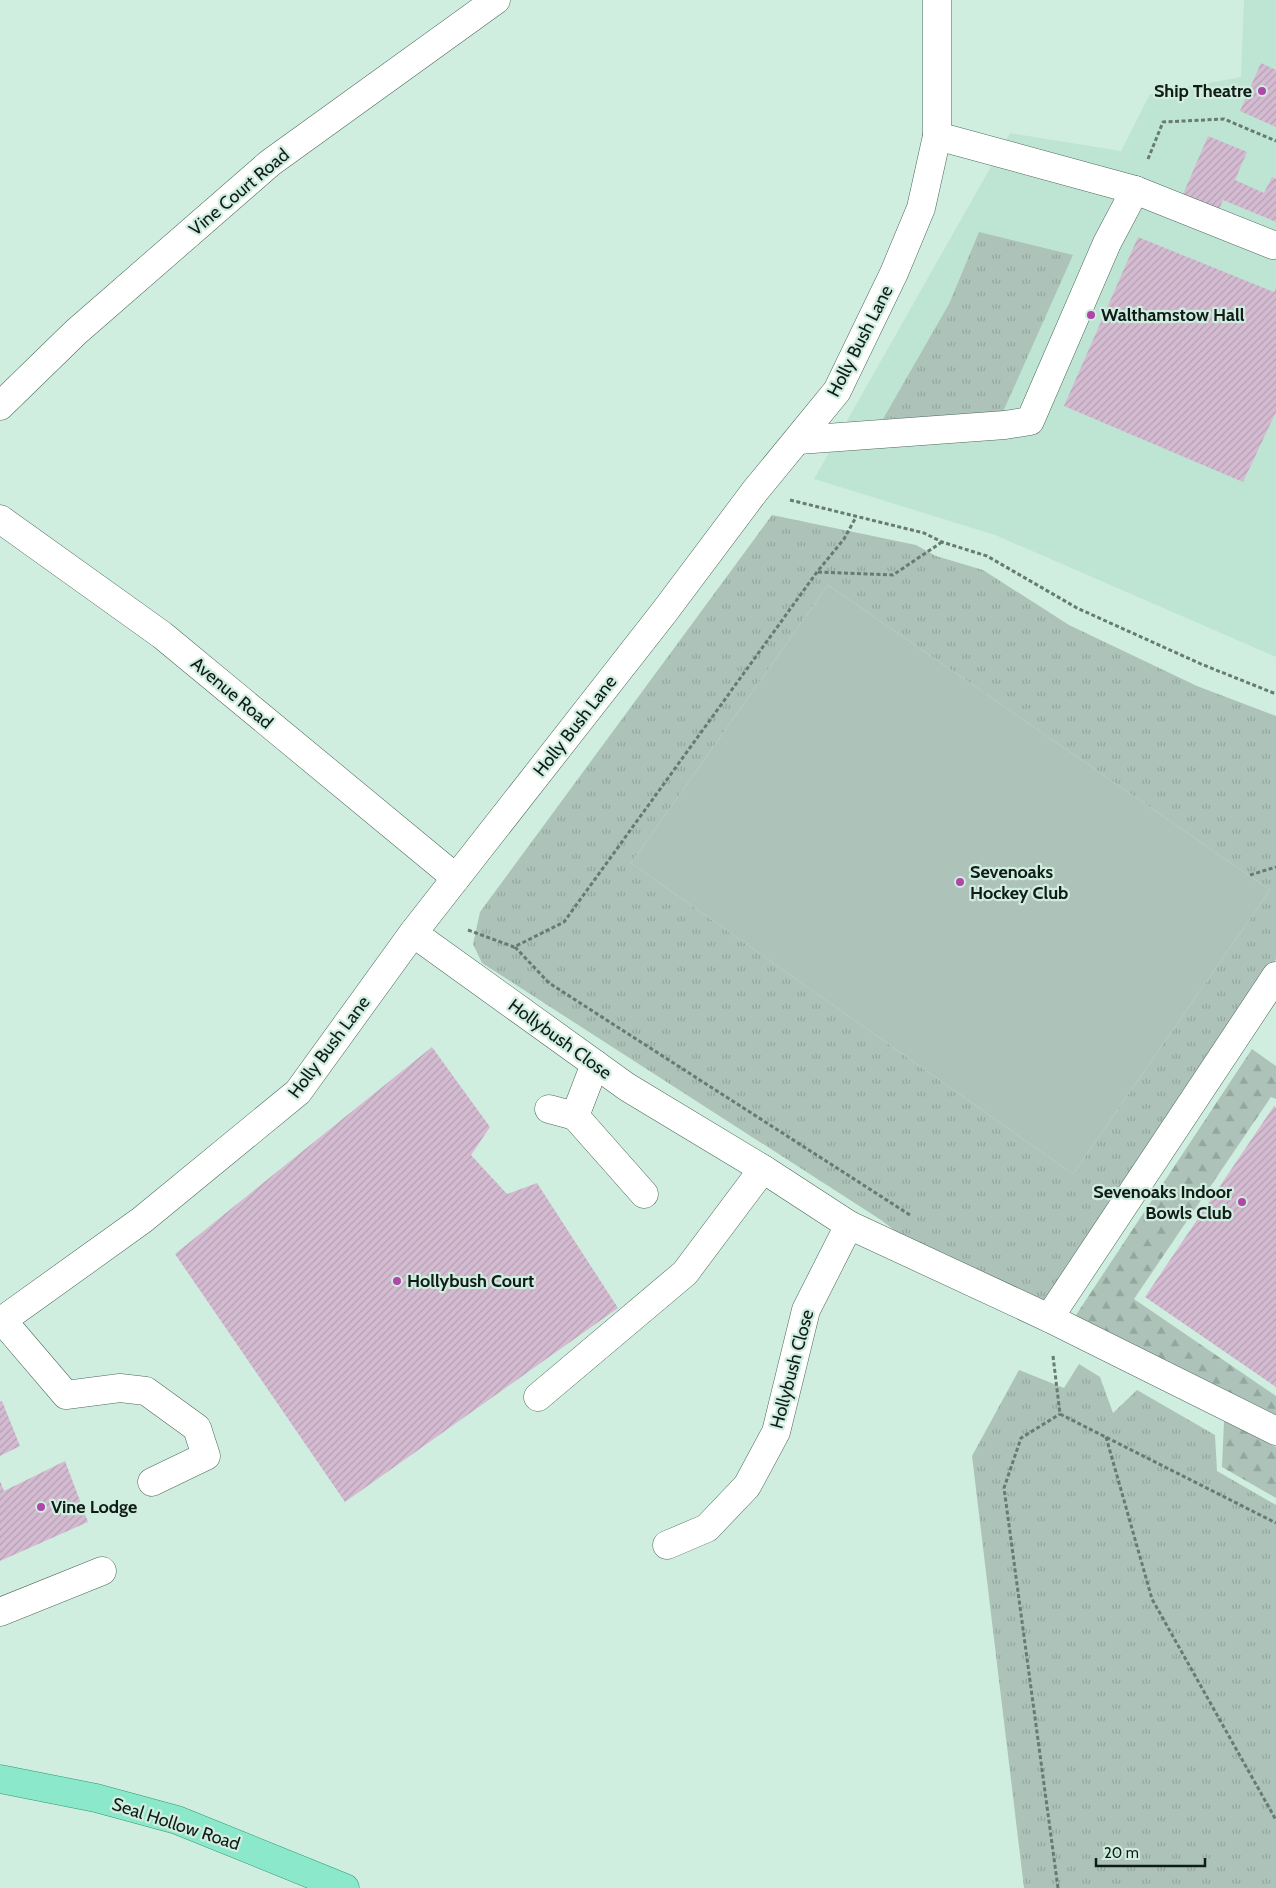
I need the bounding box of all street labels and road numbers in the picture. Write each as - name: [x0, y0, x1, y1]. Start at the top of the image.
- street label: Vine Court Road: [184, 144, 294, 240]
- street label: Holly Bush Lane: [822, 282, 898, 400]
- street label: Avenue Road: [187, 652, 277, 734]
- street label: Holly Bush Lane: [529, 671, 621, 781]
- street label: Holly Bush Lane: [283, 992, 375, 1102]
- street label: Hollybush Close: [504, 994, 616, 1084]
- street label: Hollybush Close: [766, 1307, 818, 1431]
- street label: Seal Hollow Road: [109, 1793, 243, 1855]

